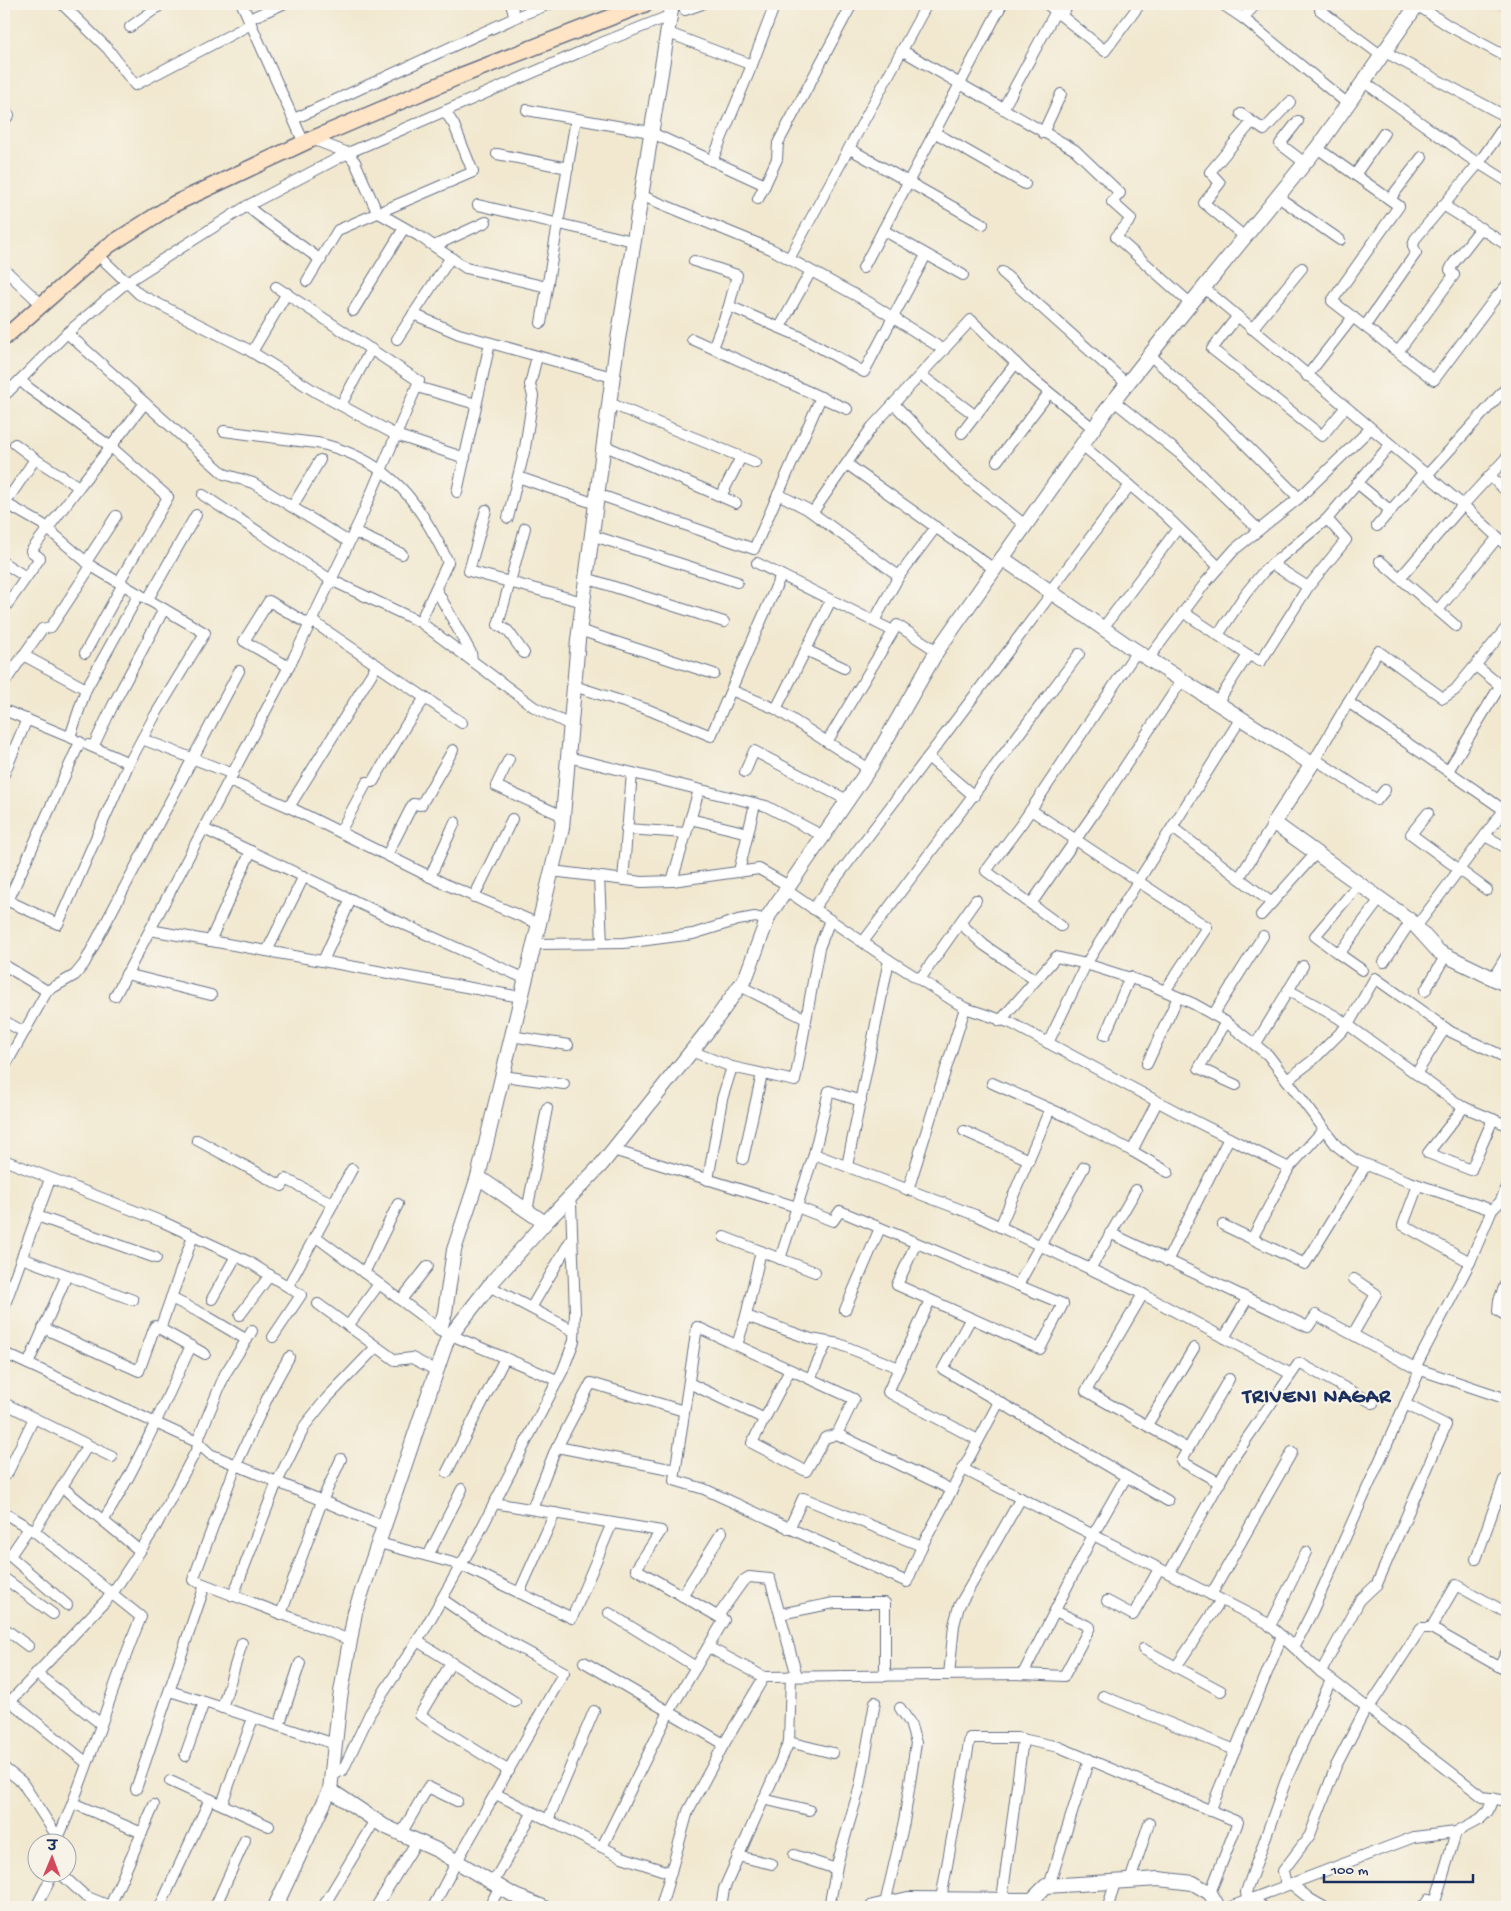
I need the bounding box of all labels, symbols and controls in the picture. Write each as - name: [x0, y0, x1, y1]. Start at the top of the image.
- district label: TRIVENI NAGAR: [1241, 1386, 1392, 1411]
- north arrow: [28, 1834, 78, 1884]
- text: उ: [45, 1839, 59, 1856]
- scale bar: [1324, 1851, 1472, 1883]
- text: 100 m: [1330, 1862, 1369, 1880]

